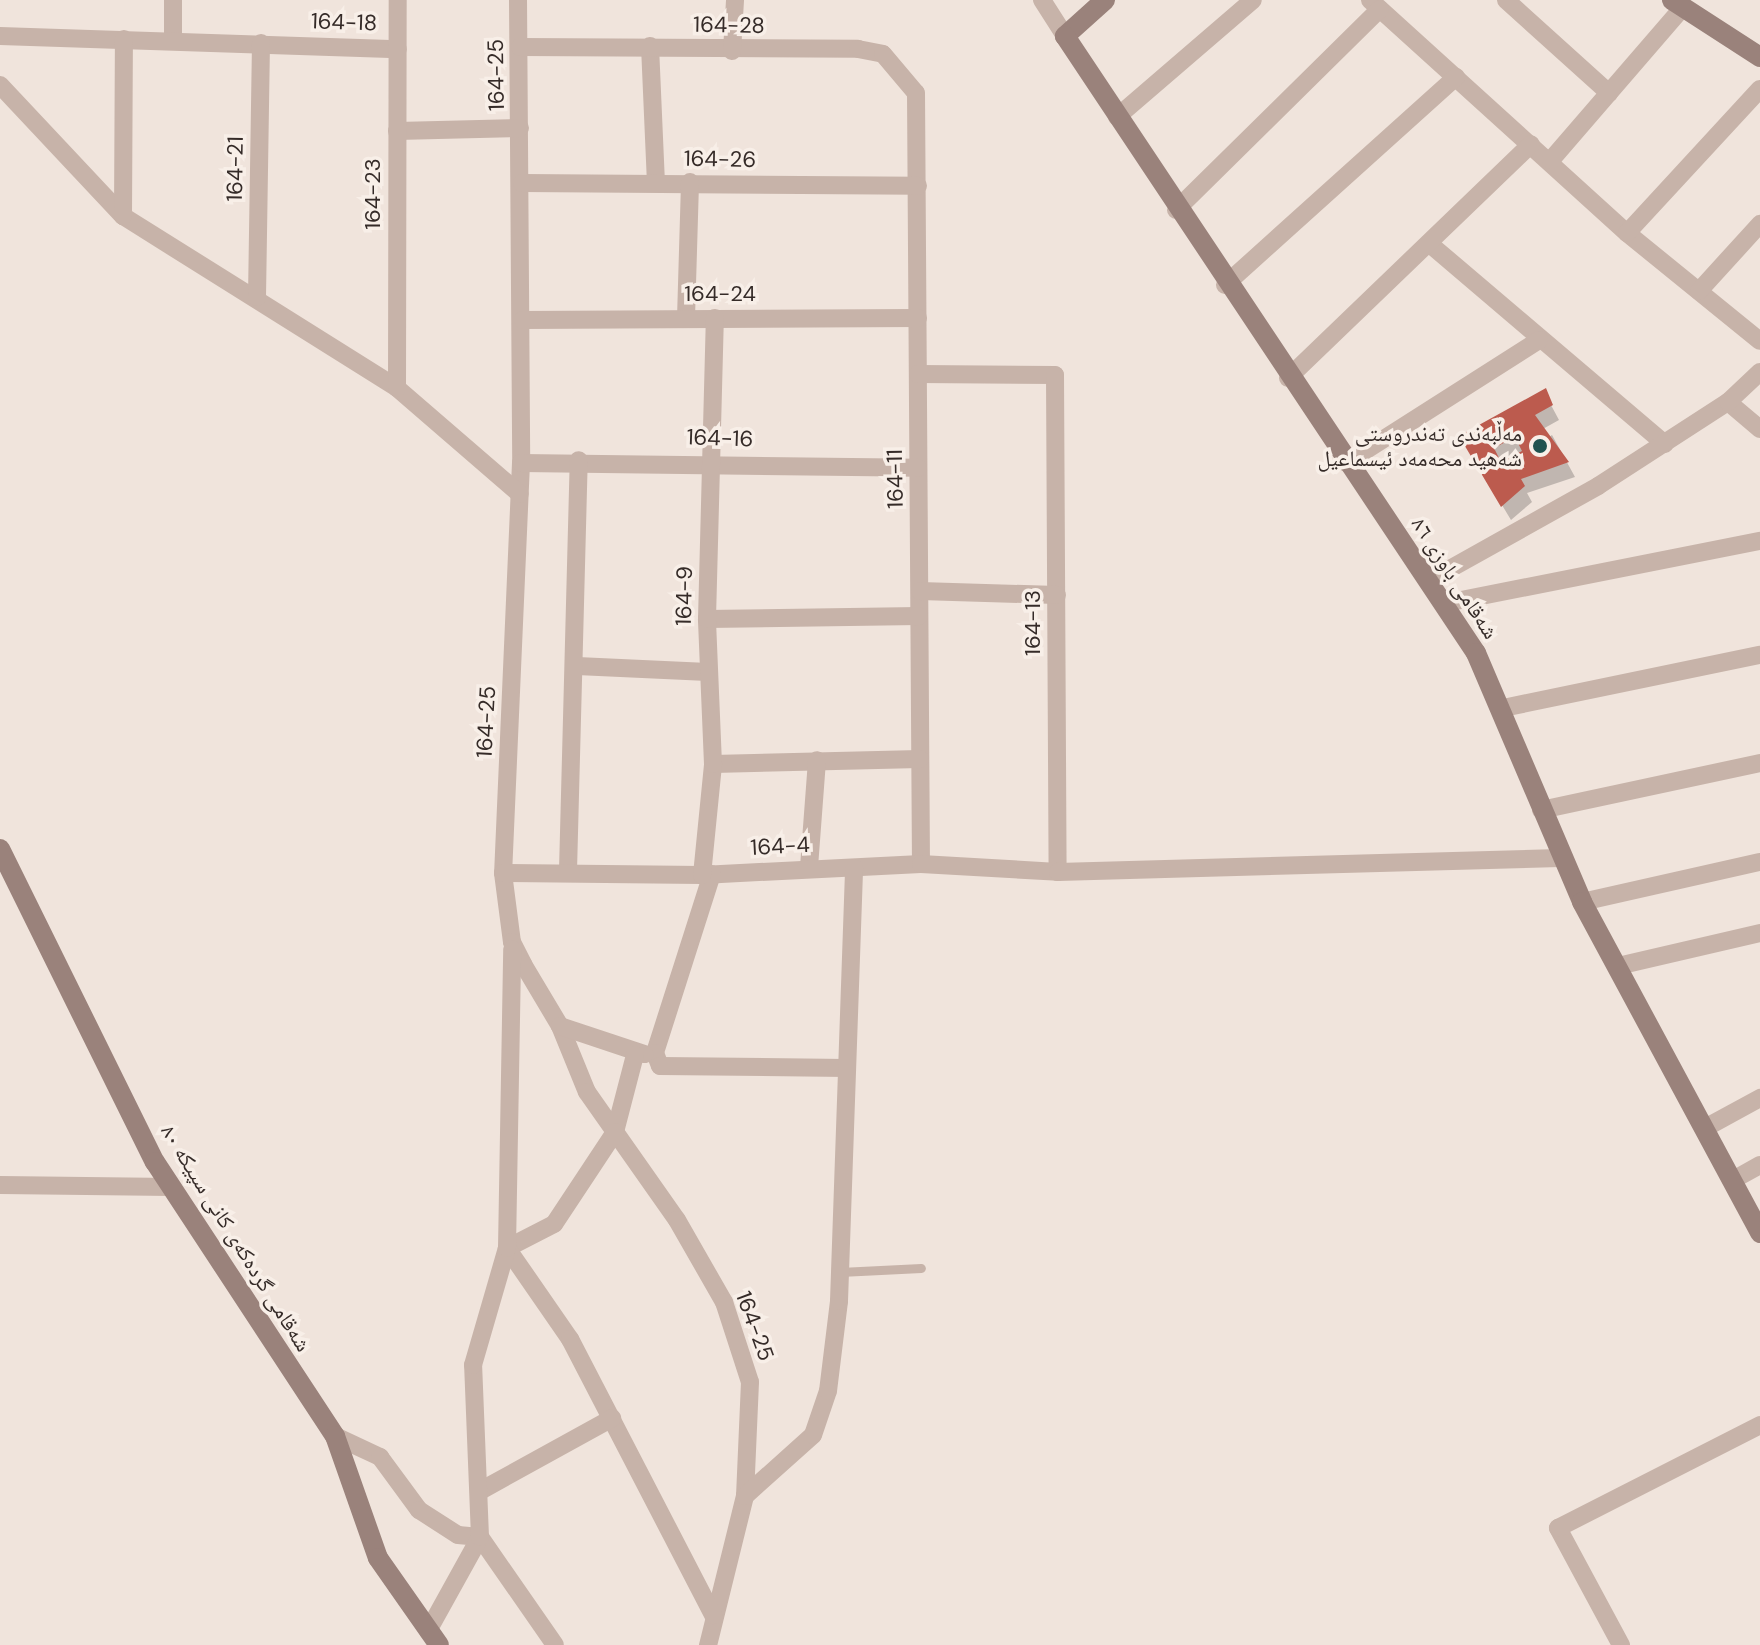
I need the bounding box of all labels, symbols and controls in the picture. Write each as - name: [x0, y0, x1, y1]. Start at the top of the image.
- street label: 164-18: [310, 8, 378, 36]
- street label: 164-28: [693, 11, 765, 39]
- street label: 164-25: [482, 39, 510, 111]
- street label: 164-21: [221, 136, 249, 202]
- street label: 164-26: [684, 145, 756, 173]
- street label: 164-23: [360, 158, 386, 230]
- street label: 164-24: [684, 281, 756, 307]
- place label: مەڵبەندی تەندروستی شەهید محەمەد ئیسماعیل: [1317, 420, 1522, 472]
- street label: 164-16: [686, 424, 754, 452]
- marker: مەڵبەندی تەندروستی شەهید محەمەد ئیسماعیل: [1529, 435, 1551, 457]
- street label: 164-11: [881, 449, 909, 509]
- street label: شەقامی باوزی ٨٦: [1406, 512, 1504, 644]
- street label: 164-9: [670, 566, 698, 626]
- street label: 164-13: [1020, 590, 1046, 656]
- street label: 164-25: [471, 685, 501, 759]
- street label: 164-4: [750, 831, 810, 861]
- street label: شەقامی گردەکەی کانی سپیکە ٨٠: [155, 1120, 317, 1356]
- street label: 164-25: [730, 1288, 780, 1364]

